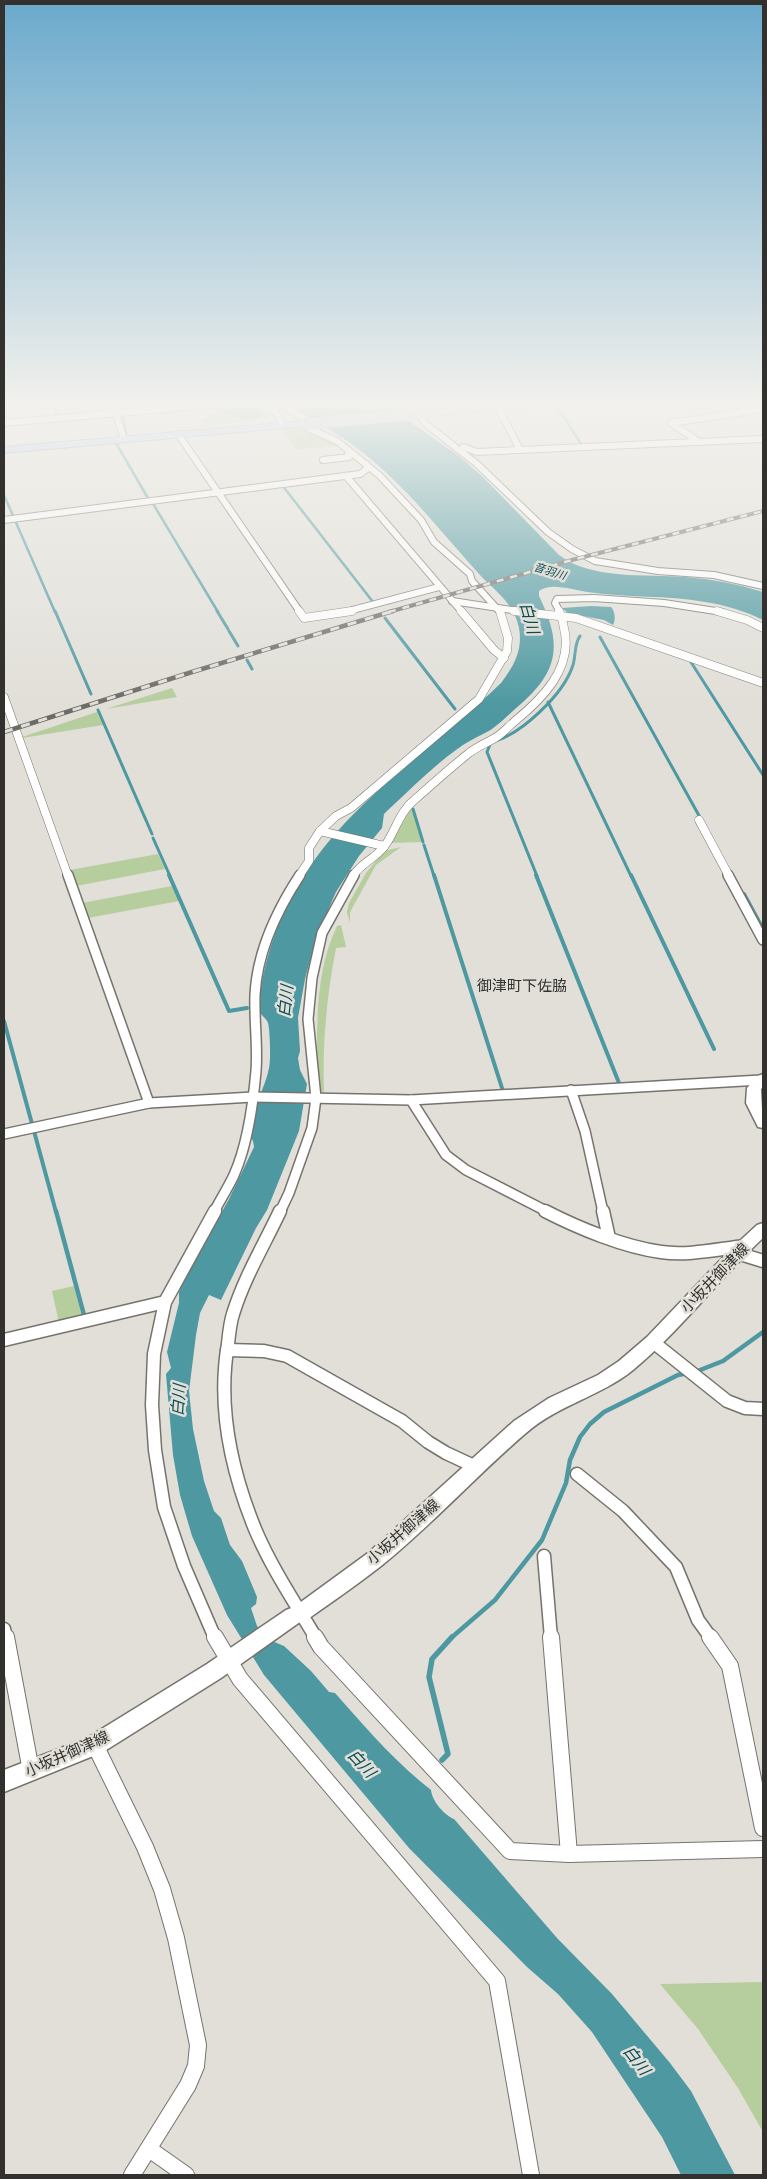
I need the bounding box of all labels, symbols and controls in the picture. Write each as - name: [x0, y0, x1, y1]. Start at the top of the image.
- water label: 音羽川: [532, 560, 568, 583]
- water label: 白川: [516, 600, 543, 638]
- district label: 御津町下佐脇: [477, 977, 567, 995]
- water label: 白川: [274, 982, 297, 1018]
- street label: 小坂井御津線: [677, 1239, 753, 1317]
- water label: 白川: [168, 1381, 189, 1417]
- street label: 小坂井御津線: [363, 1496, 443, 1568]
- street label: 小坂井御津線: [22, 1727, 112, 1781]
- water label: 白川: [344, 1745, 381, 1783]
- water label: 白川: [619, 2042, 655, 2080]

